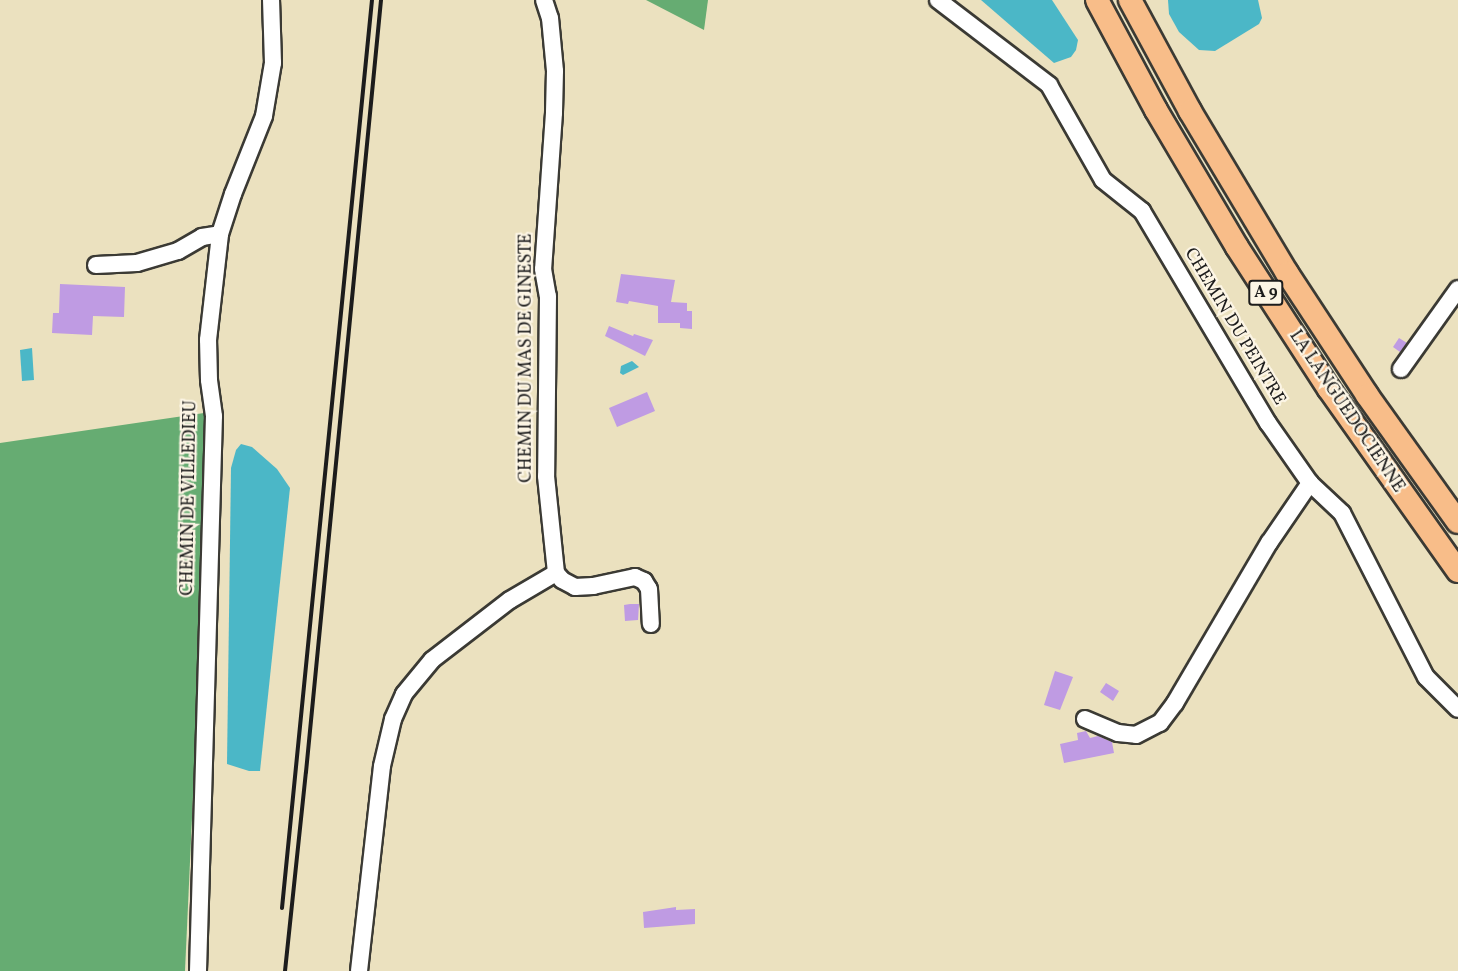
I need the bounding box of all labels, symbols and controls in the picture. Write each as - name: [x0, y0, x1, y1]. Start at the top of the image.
- street label: CHEMIN DU MAS DE GINESTE: [516, 233, 538, 483]
- street label: CHEMIN DU PEINTRE: [1179, 245, 1289, 409]
- road number: A 9: [1248, 280, 1284, 306]
- street label: LA LANGUEDOCIENNE: [1284, 327, 1408, 497]
- street label: CHEMIN DE VILLEDIEU: [177, 400, 203, 596]

